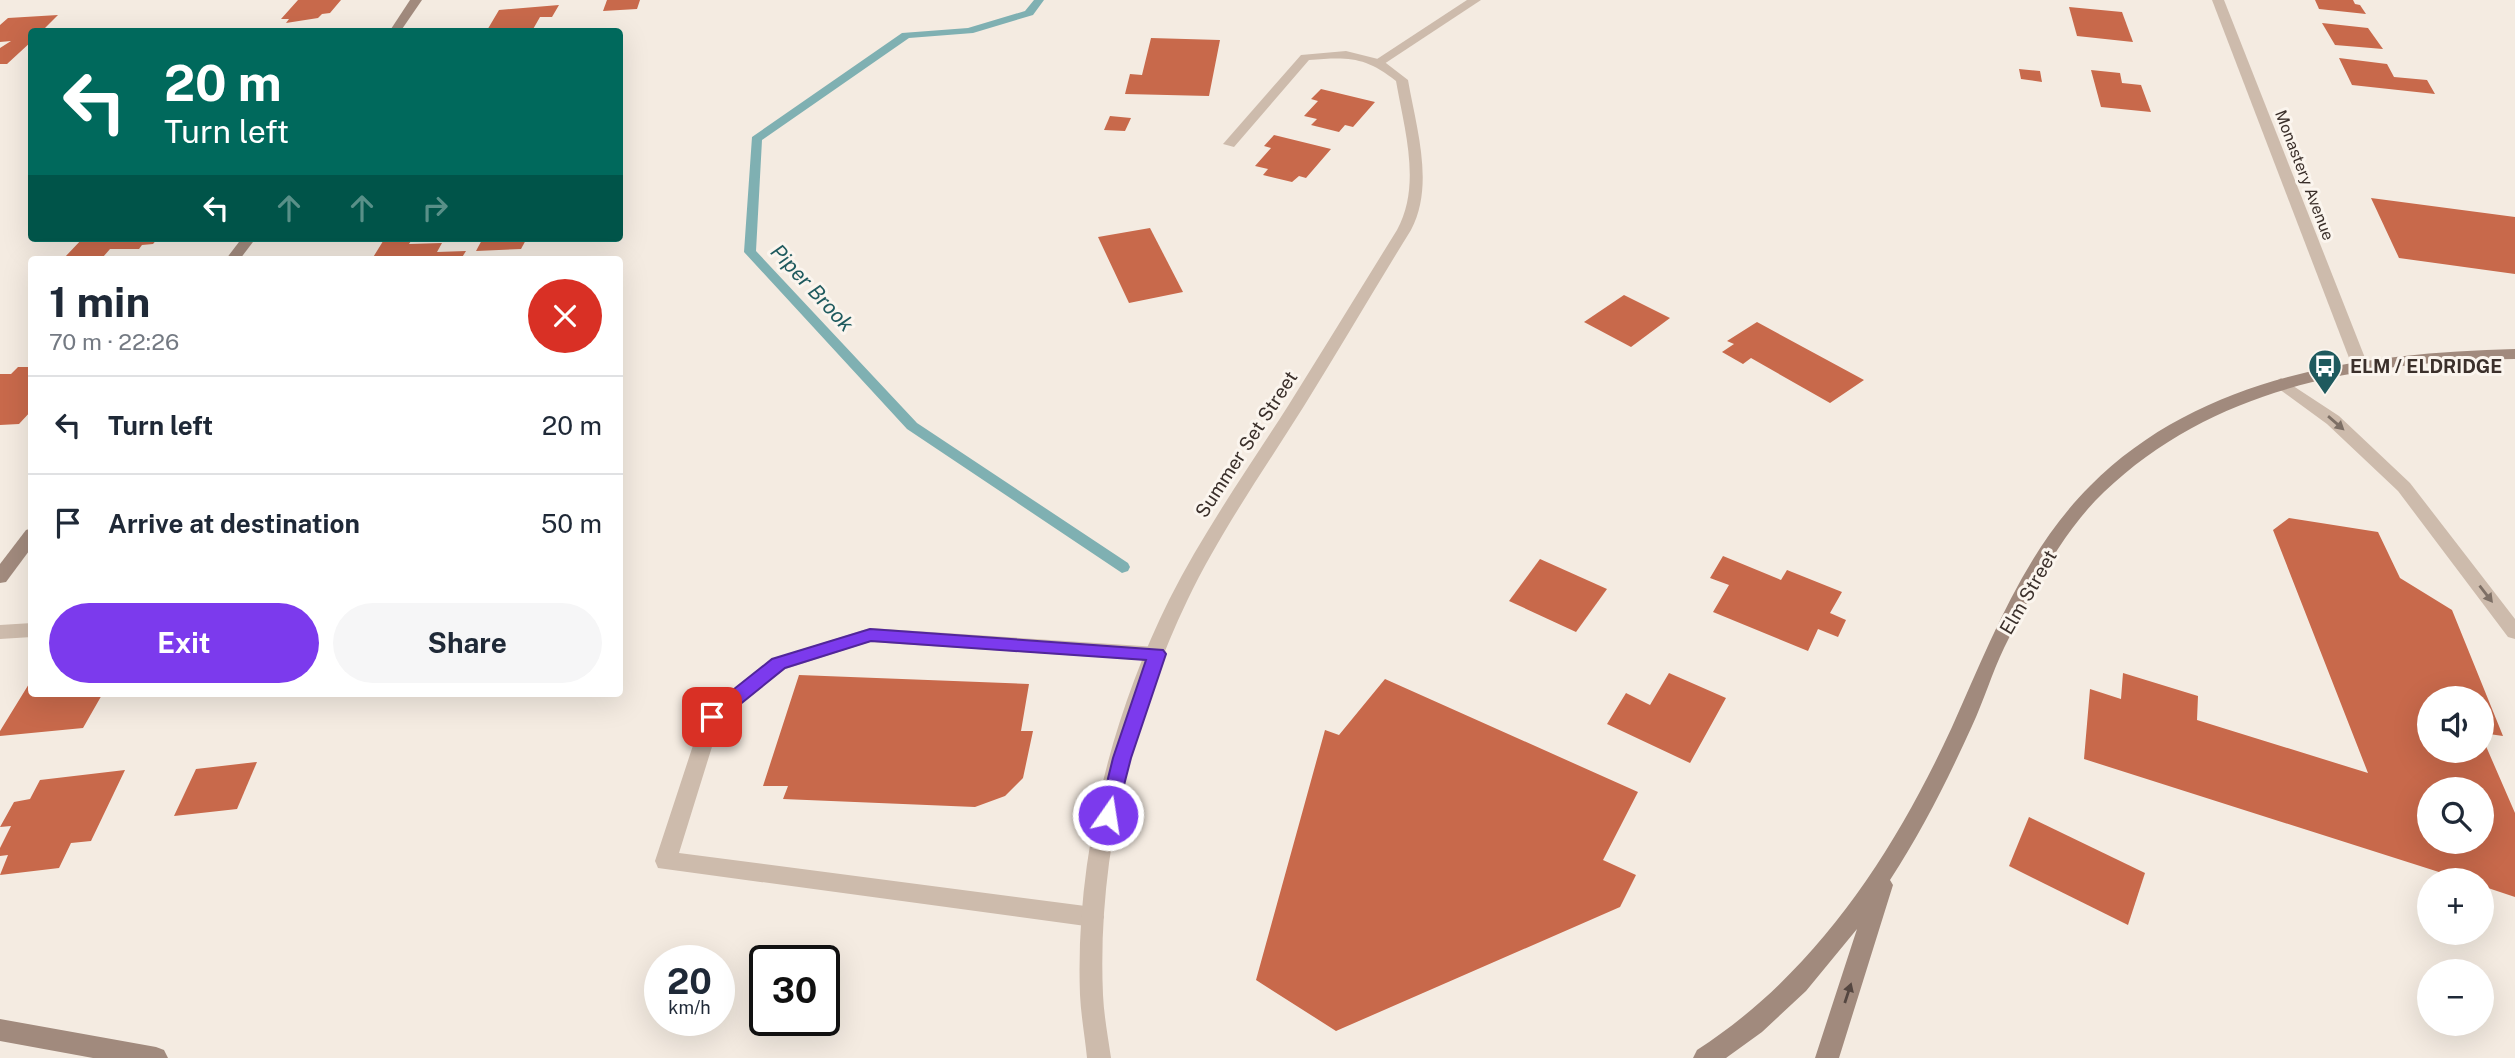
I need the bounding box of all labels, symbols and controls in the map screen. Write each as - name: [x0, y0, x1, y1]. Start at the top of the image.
- text: 20 m: [164, 54, 282, 112]
- icon: left: [49, 56, 140, 147]
- street label: Monastery Avenue: [2271, 107, 2338, 243]
- text: Turn left: [164, 113, 289, 150]
- icon: left: [197, 189, 235, 227]
- icon: ahead: [270, 189, 308, 227]
- icon: ahead: [343, 189, 381, 227]
- icon: right: [416, 189, 454, 227]
- water label: Piper Brook: [766, 239, 860, 337]
- text: 1 min: [49, 277, 150, 326]
- button: close: [528, 279, 602, 353]
- text: 70 m · 22:26: [49, 328, 179, 355]
- bus stop icon: ELM / ELDRIDGE: [2306, 347, 2344, 396]
- place label: ELM / ELDRIDGE: [2350, 355, 2502, 377]
- street label: Summer Set Street: [1190, 367, 1302, 521]
- icon: left: [49, 406, 87, 444]
- text: Turn left: [108, 410, 213, 441]
- text: 20 m: [542, 410, 602, 441]
- one-way arrow: [2327, 415, 2345, 431]
- icon: arrive: [49, 504, 87, 542]
- text: Arrive at destination: [108, 508, 360, 539]
- text: 50 m: [541, 508, 602, 539]
- street label: Elm Street: [1995, 546, 2061, 638]
- one-way arrow: [2478, 584, 2493, 602]
- button: Exit: [49, 603, 319, 683]
- button: Share: [333, 603, 602, 683]
- map controls: [2417, 686, 2494, 1036]
- button: sound: [2417, 686, 2494, 763]
- pin: [682, 687, 742, 747]
- icon: arrive: [693, 698, 731, 736]
- button: search: [2417, 777, 2494, 854]
- position arrow: [1071, 778, 1145, 852]
- button: +: [2417, 868, 2494, 945]
- speed limit sign: 30: [749, 945, 840, 1036]
- button: −: [2417, 959, 2494, 1036]
- text: 20: [667, 961, 712, 1002]
- one-way arrow: [1843, 982, 1853, 1003]
- text: km/h: [668, 997, 711, 1018]

